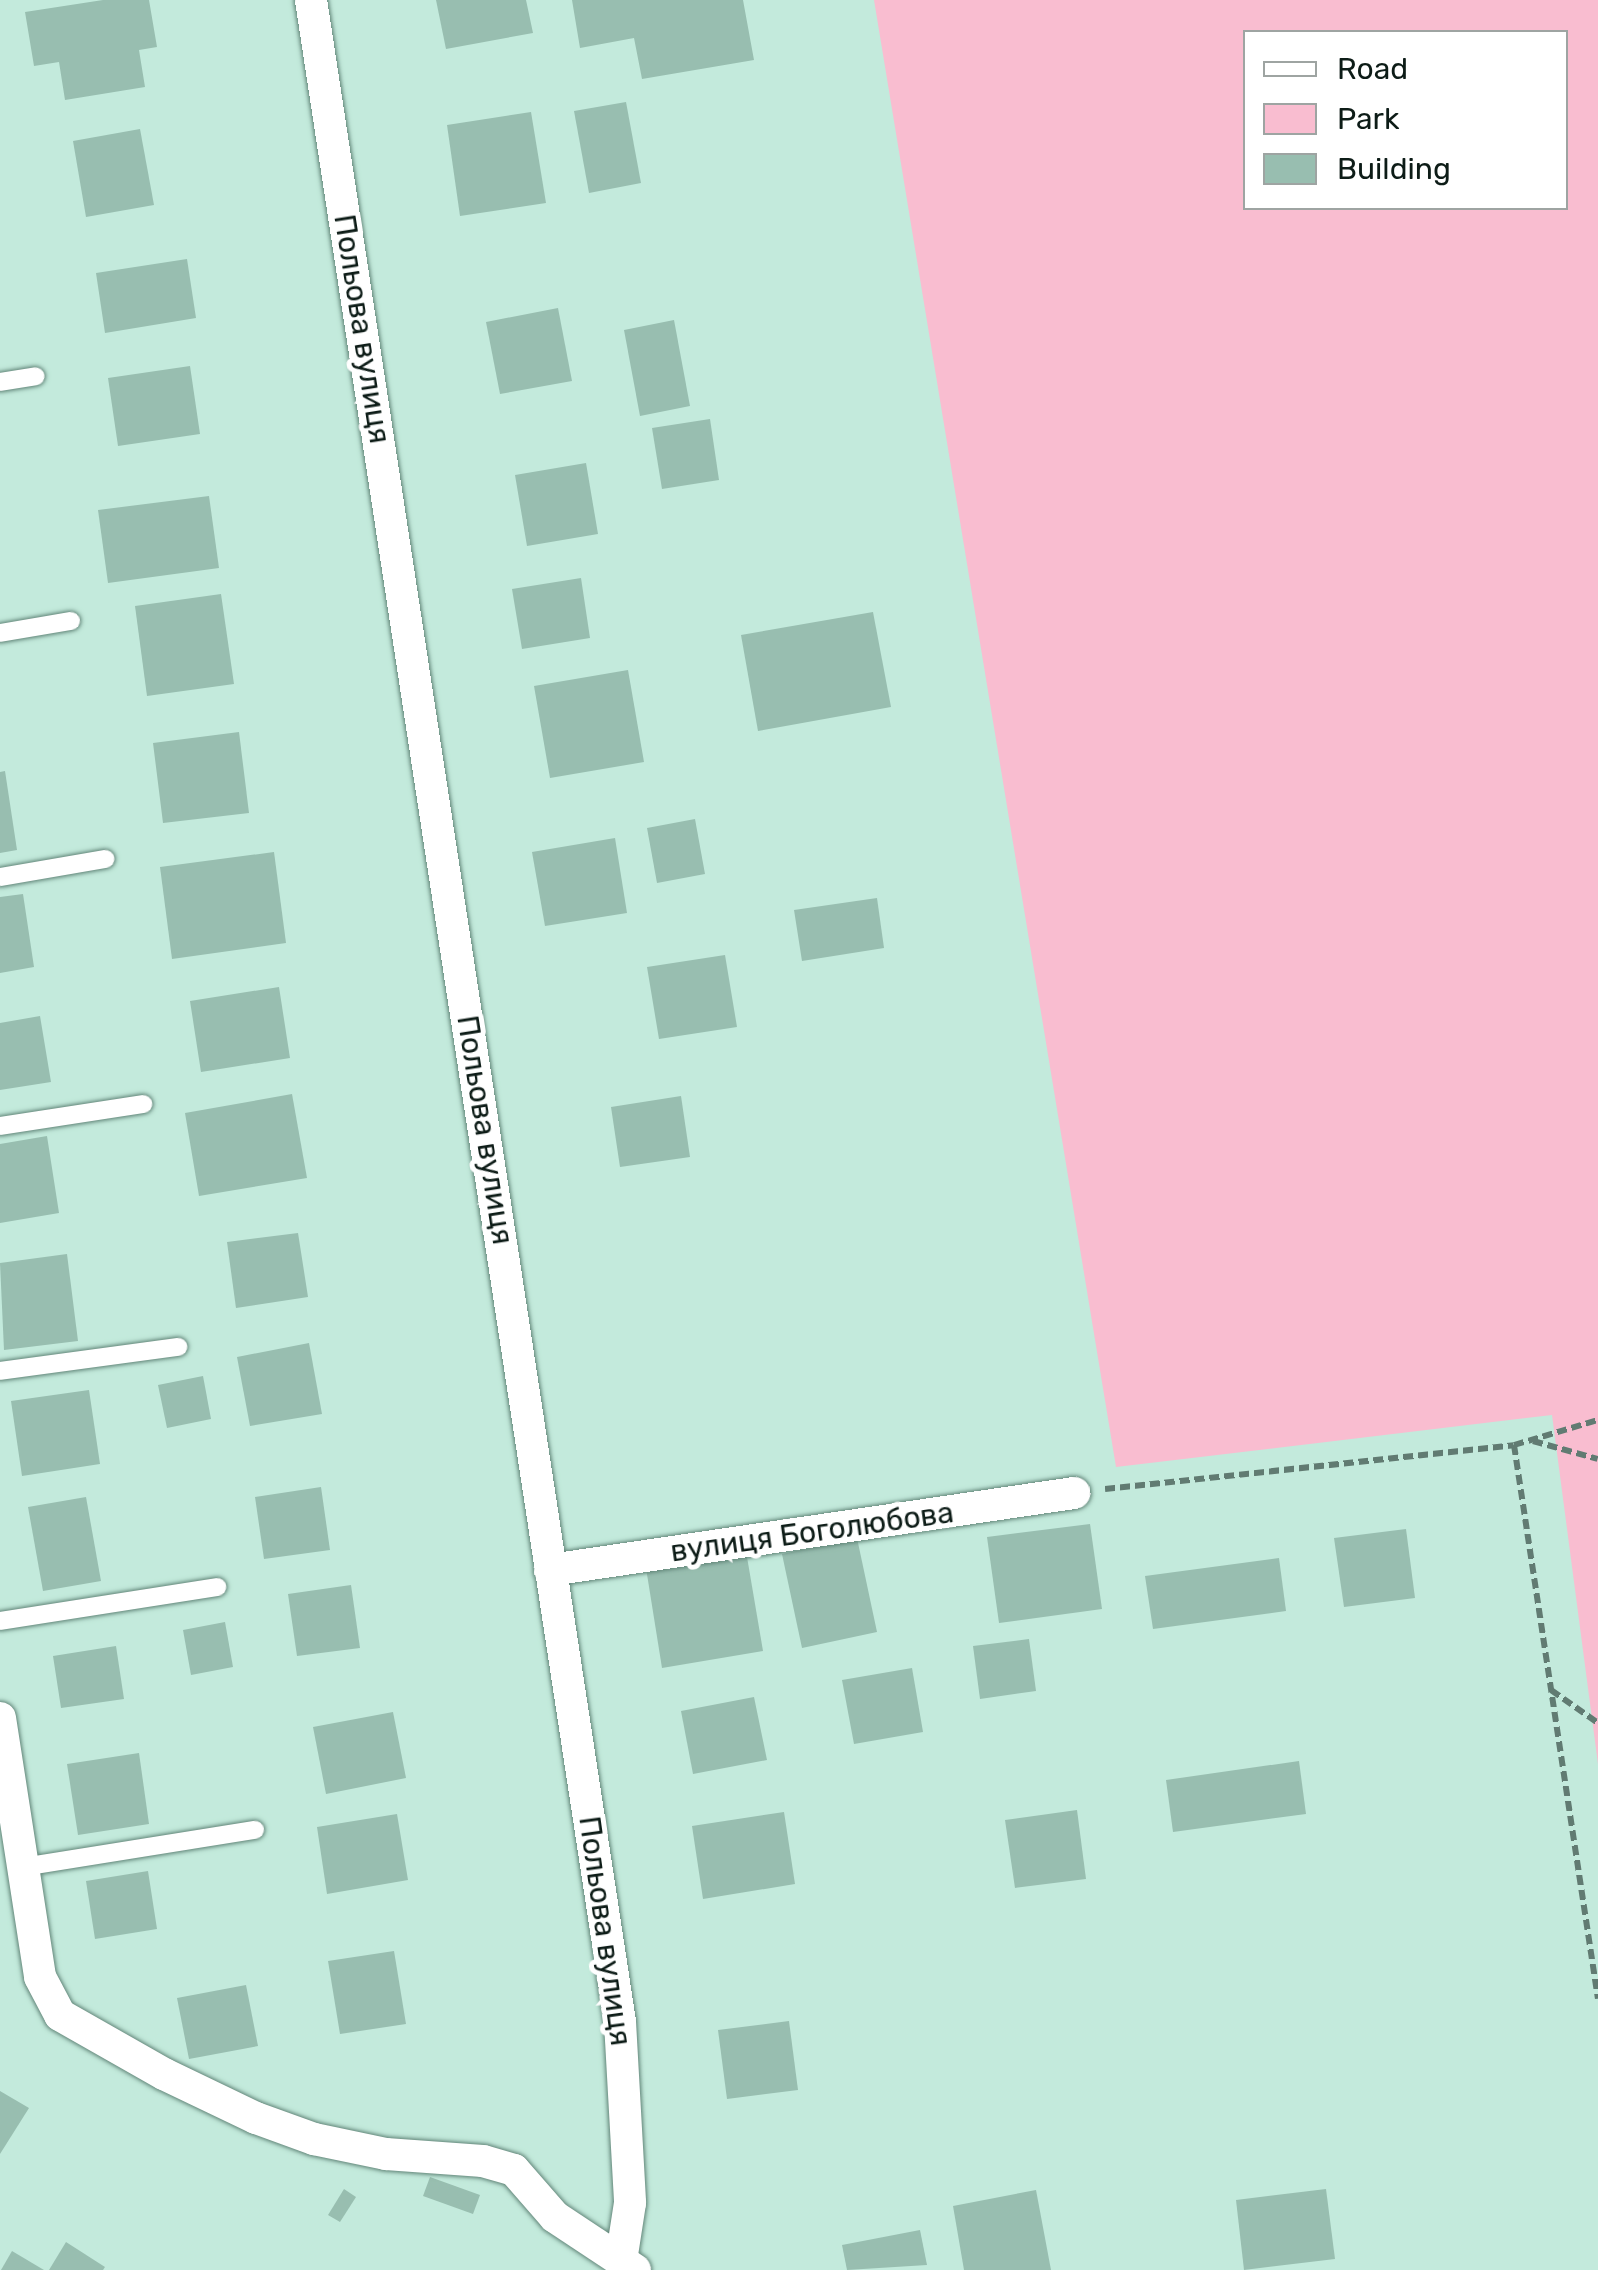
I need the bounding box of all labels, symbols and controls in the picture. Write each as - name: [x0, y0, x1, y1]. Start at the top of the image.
- legend: [1243, 30, 1568, 210]
- text: Road: [1337, 51, 1408, 87]
- text: Park: [1337, 101, 1399, 137]
- text: Building: [1337, 151, 1451, 187]
- street label: Польова вулиця: [326, 212, 398, 446]
- street label: Польова вулиця: [449, 1013, 521, 1247]
- street label: вулиця Боголюбова: [668, 1494, 956, 1570]
- street label: Польова вулиця: [571, 1814, 639, 2048]

